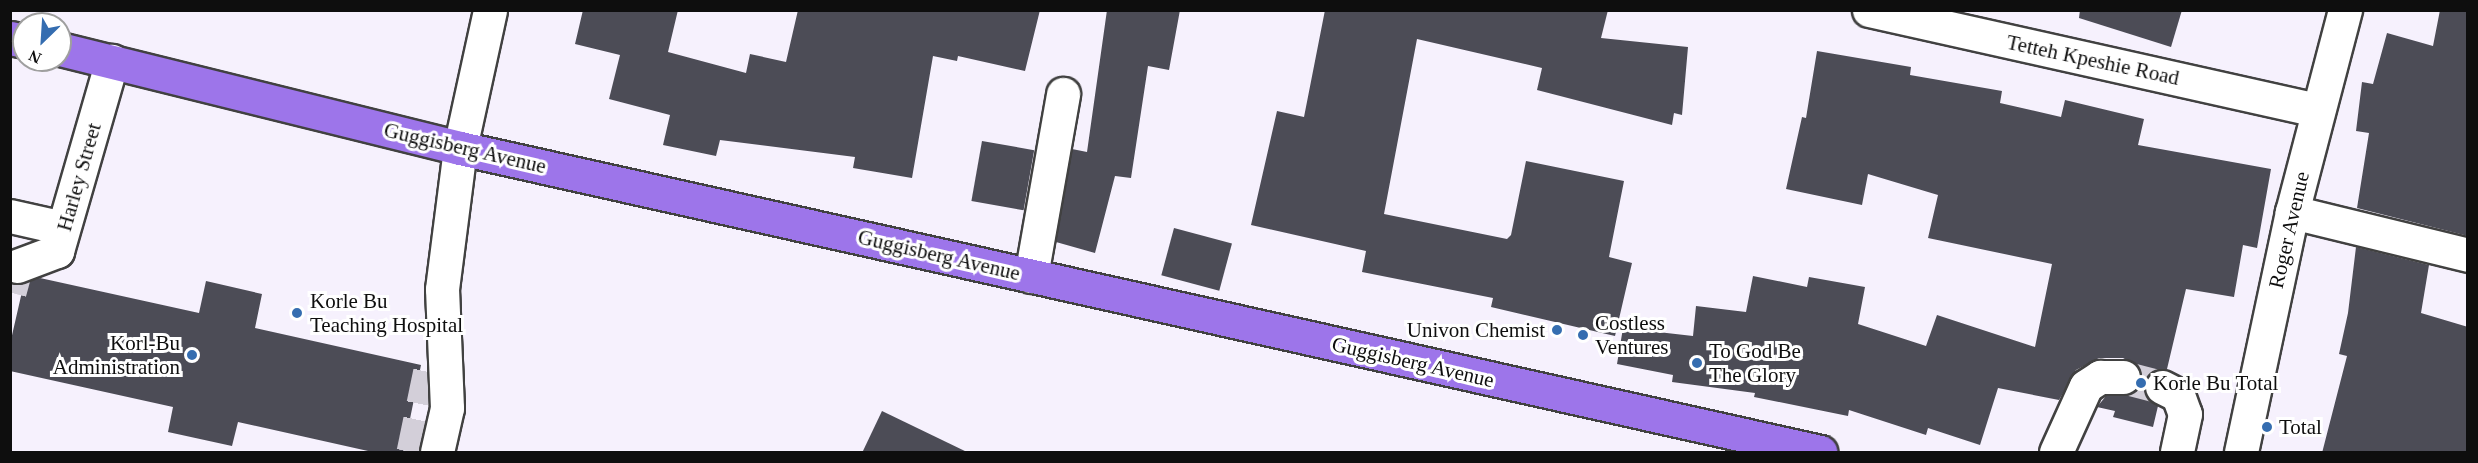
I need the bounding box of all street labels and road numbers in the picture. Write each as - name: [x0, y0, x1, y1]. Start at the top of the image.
- street label: Tetteh Kpeshie Road: [2004, 29, 2182, 91]
- street label: Guggisberg Avenue: [381, 117, 549, 179]
- street label: Harley Street: [52, 120, 106, 234]
- street label: Roger Avenue: [2263, 169, 2315, 291]
- street label: Guggisberg Avenue: [855, 224, 1023, 286]
- street label: Guggisberg Avenue: [1329, 331, 1497, 393]

